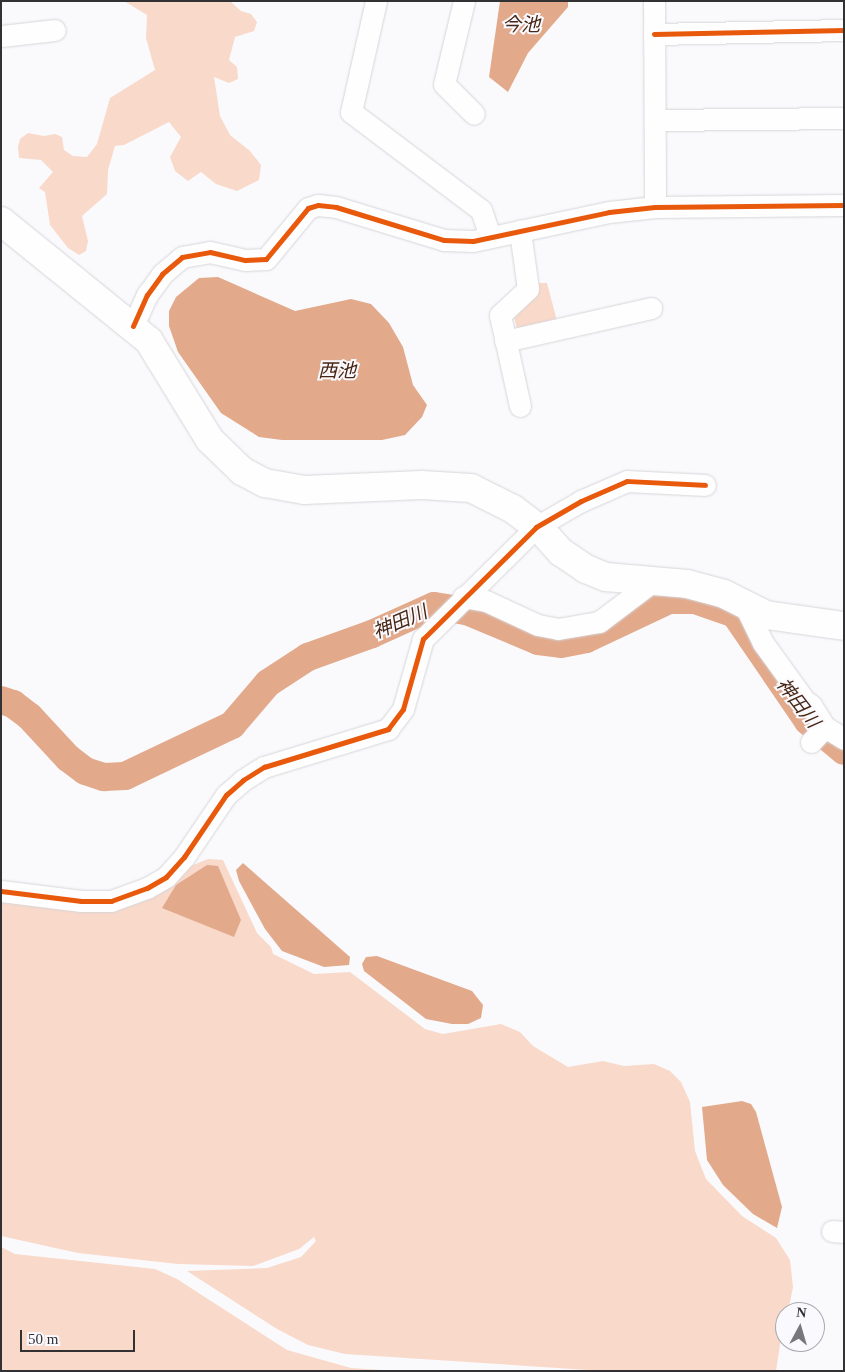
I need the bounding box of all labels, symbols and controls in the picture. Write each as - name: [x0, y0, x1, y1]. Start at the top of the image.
- water label: 今池: [502, 14, 540, 36]
- water label: 西池: [318, 360, 356, 382]
- water label: 神田川: [369, 600, 431, 644]
- water label: 神田川: [771, 674, 825, 732]
- north arrow: [775, 1302, 825, 1352]
- text: N: [796, 1305, 807, 1321]
- scale bar: [22, 1320, 138, 1352]
- text: 50 m: [28, 1331, 58, 1347]

